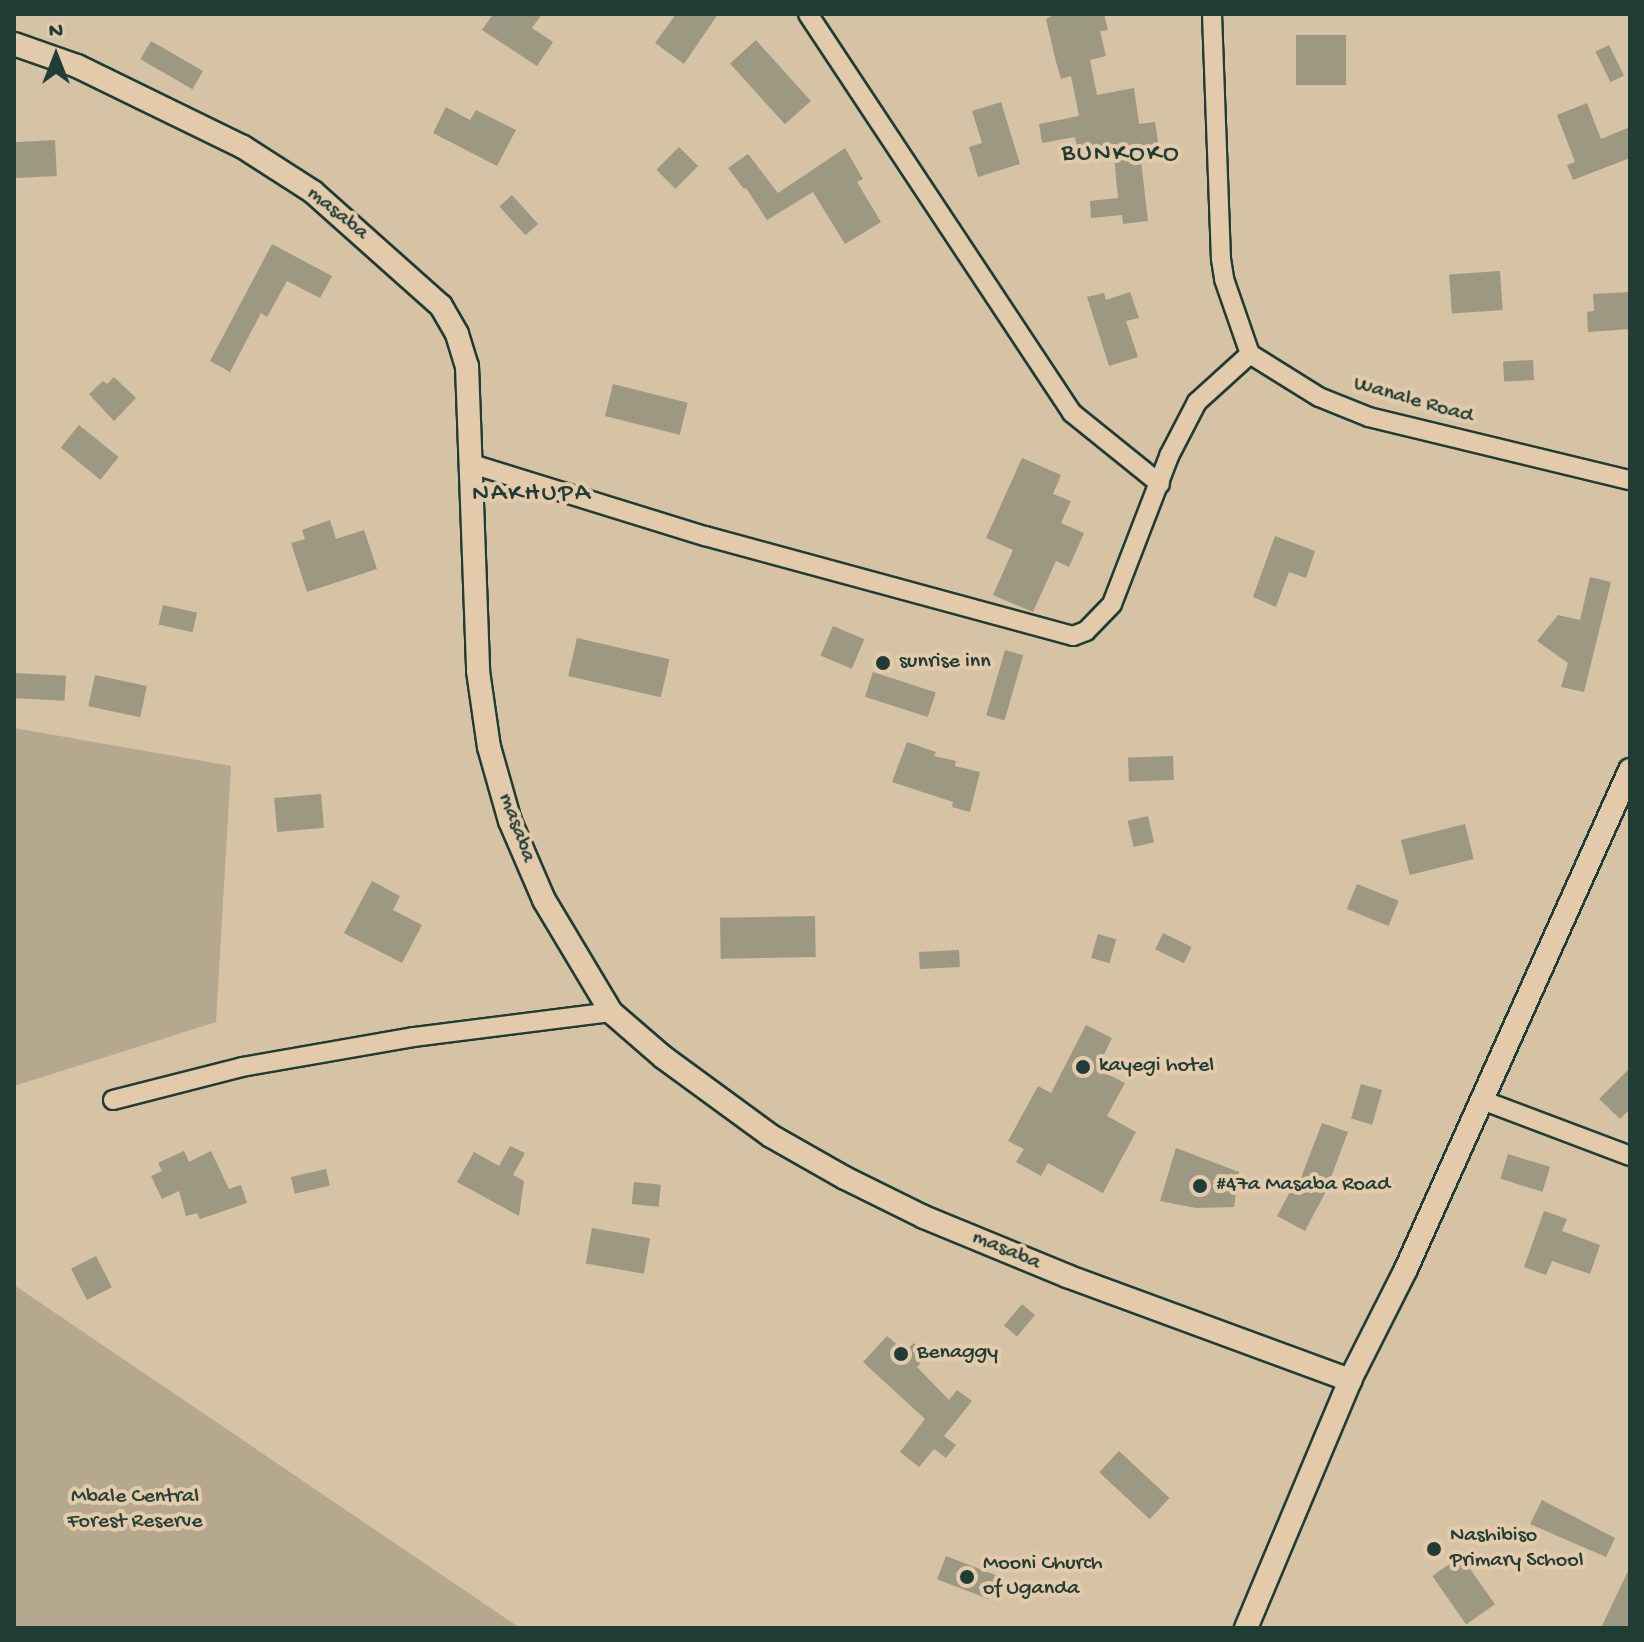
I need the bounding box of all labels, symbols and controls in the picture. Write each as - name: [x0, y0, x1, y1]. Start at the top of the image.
- north arrow: [16, 16, 96, 96]
- text: N: [49, 19, 63, 45]
- district label: BUNKOKO: [1061, 139, 1181, 171]
- street label: masaba: [301, 181, 373, 247]
- street label: Wanale Road: [1350, 371, 1476, 431]
- district label: NAKHUPA: [472, 479, 592, 511]
- place label: sunrise inn: [899, 650, 991, 676]
- marker: sunrise inn: [874, 654, 892, 672]
- street label: masaba: [491, 790, 541, 866]
- place label: kayegi hotel: [1099, 1054, 1214, 1080]
- marker: kayegi hotel: [1074, 1058, 1092, 1076]
- place label: #47a Masaba Road: [1216, 1173, 1390, 1199]
- marker: #47a Masaba Road: [1191, 1177, 1209, 1195]
- street label: masaba: [968, 1225, 1044, 1277]
- place label: Benaggy: [917, 1341, 998, 1367]
- marker: Benaggy: [892, 1345, 910, 1363]
- park label: Mbale Central Forest Reserve: [67, 1484, 203, 1536]
- place label: Nashibiso Primary School: [1450, 1523, 1584, 1574]
- marker: Nashibiso Primary School: [1425, 1540, 1443, 1558]
- place label: Mooni Church of Uganda: [983, 1551, 1103, 1602]
- marker: Mooni Church of Uganda: [958, 1568, 976, 1586]

